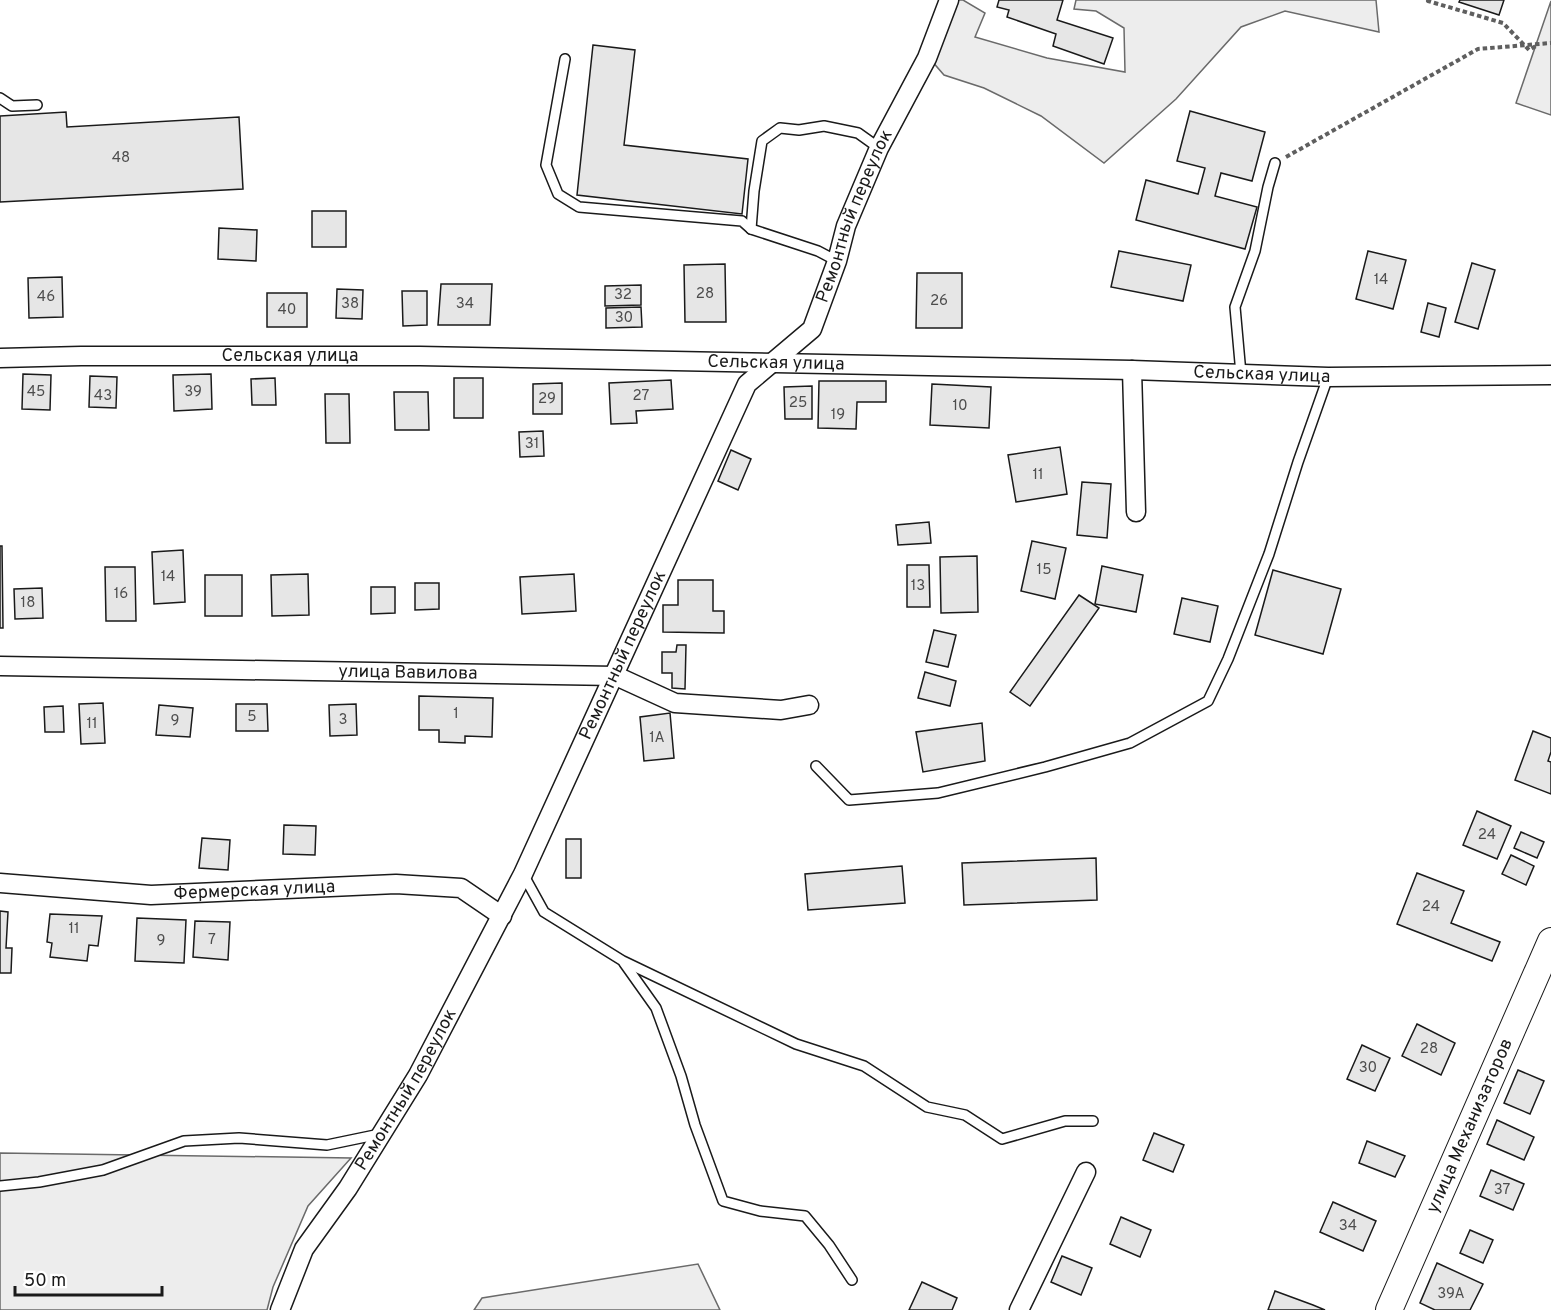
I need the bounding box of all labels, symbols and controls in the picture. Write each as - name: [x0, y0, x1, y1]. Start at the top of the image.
- street label: Ремонтный переулок: [811, 126, 898, 306]
- house number: 48: [112, 149, 130, 168]
- house number: 14: [1374, 271, 1388, 290]
- house number: 28: [696, 285, 714, 304]
- house number: 32: [614, 286, 632, 305]
- house number: 46: [37, 288, 55, 307]
- house number: 26: [930, 292, 948, 311]
- house number: 38: [341, 295, 359, 314]
- house number: 34: [456, 295, 474, 314]
- house number: 40: [278, 301, 296, 320]
- house number: 30: [615, 309, 633, 328]
- street label: Сельская улица: [221, 345, 359, 368]
- street label: Сельская улица: [707, 350, 845, 376]
- street label: Сельская улица: [1193, 361, 1331, 389]
- house number: 45: [27, 383, 45, 402]
- house number: 39: [184, 383, 202, 402]
- house number: 43: [94, 387, 112, 406]
- house number: 27: [633, 387, 650, 406]
- house number: 29: [538, 390, 556, 409]
- house number: 25: [789, 394, 807, 413]
- house number: 10: [952, 397, 968, 416]
- house number: 19: [831, 406, 845, 425]
- house number: 31: [525, 435, 539, 454]
- house number: 11: [1032, 466, 1044, 485]
- house number: 15: [1037, 561, 1051, 580]
- street label: Ремонтный переулок: [574, 567, 672, 744]
- house number: 14: [161, 568, 175, 587]
- house number: 13: [911, 577, 925, 596]
- house number: 16: [114, 585, 128, 604]
- house number: 18: [21, 594, 35, 613]
- street label: улица Вавилова: [338, 660, 478, 685]
- house number: 1: [453, 705, 459, 724]
- house number: 5: [247, 708, 257, 727]
- house number: 3: [338, 711, 348, 730]
- house number: 9: [171, 712, 179, 731]
- house number: 11: [86, 715, 98, 734]
- house number: 1А: [649, 729, 665, 748]
- house number: 24: [1478, 826, 1496, 845]
- street label: Фермерская улица: [173, 875, 336, 905]
- house number: 24: [1422, 898, 1440, 917]
- house number: 11: [68, 920, 80, 939]
- house number: 7: [208, 931, 216, 950]
- house number: 9: [157, 932, 165, 951]
- street label: Ремонтный переулок: [350, 1005, 462, 1175]
- street label: улица Механизаторов: [1421, 1035, 1518, 1217]
- house number: 28: [1420, 1040, 1438, 1059]
- house number: 30: [1359, 1059, 1377, 1078]
- house number: 37: [1494, 1181, 1511, 1200]
- house number: 34: [1339, 1217, 1357, 1236]
- scale bar: [15, 1259, 162, 1297]
- text: 50 m: [24, 1270, 66, 1293]
- house number: 39А: [1437, 1285, 1465, 1304]

